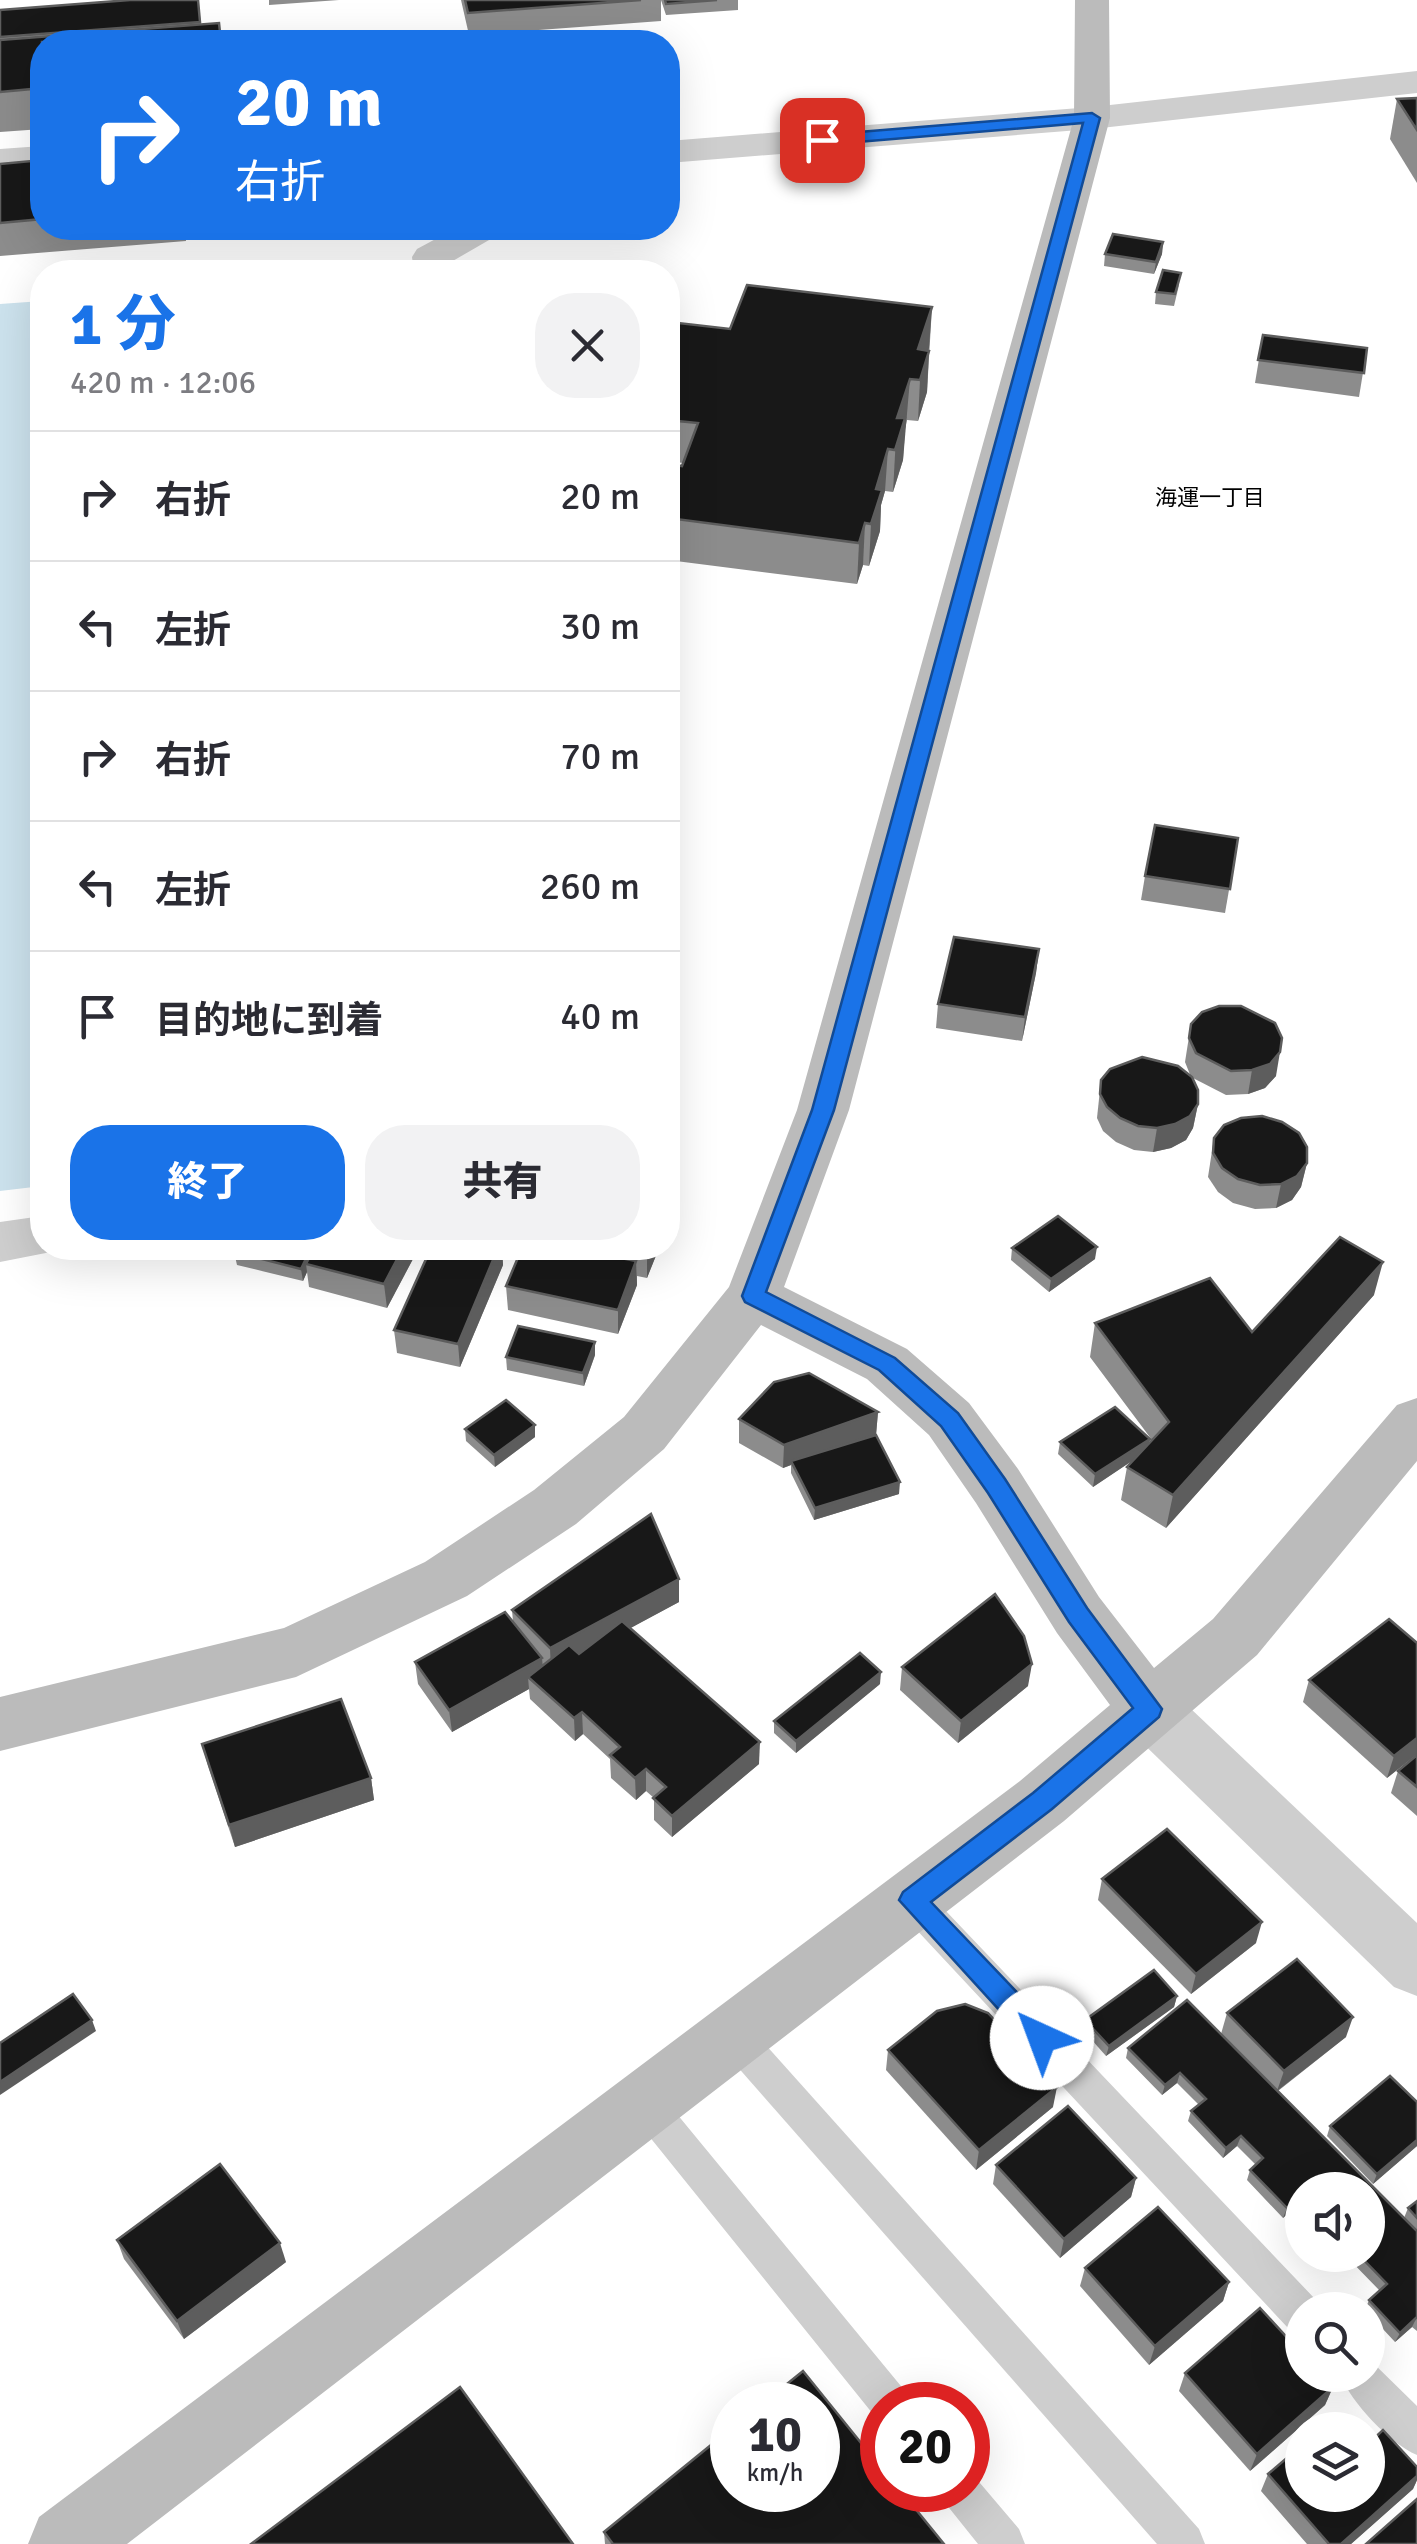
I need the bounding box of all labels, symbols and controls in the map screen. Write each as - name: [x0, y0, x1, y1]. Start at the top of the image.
- text: 20 m: [235, 59, 383, 145]
- icon: right: [70, 70, 200, 200]
- pin: [780, 98, 865, 183]
- icon: arrive: [795, 113, 850, 168]
- text: 右折: [235, 155, 325, 210]
- text: 1 分: [70, 288, 176, 362]
- button: close: [535, 293, 640, 398]
- text: 420 m · 12:06: [70, 363, 256, 402]
- icon: right: [70, 469, 125, 524]
- text: 20 m: [560, 473, 640, 520]
- text: 右折: [155, 477, 231, 524]
- district label: 海運一丁目: [1155, 484, 1265, 511]
- icon: left: [70, 599, 125, 654]
- text: 30 m: [560, 603, 640, 650]
- text: 左折: [155, 607, 231, 654]
- icon: right: [70, 729, 125, 784]
- text: 70 m: [560, 733, 640, 780]
- text: 右折: [155, 737, 231, 784]
- icon: left: [70, 859, 125, 914]
- text: 260 m: [540, 863, 640, 910]
- text: 左折: [155, 867, 231, 914]
- icon: arrive: [70, 989, 125, 1044]
- text: 40 m: [560, 993, 640, 1040]
- text: 目的地に到着: [155, 997, 383, 1044]
- button: 終了: [70, 1125, 345, 1240]
- button: 共有: [365, 1125, 640, 1240]
- position arrow: [990, 1986, 1094, 2090]
- map controls: [1285, 2172, 1385, 2512]
- button: sound: [1285, 2172, 1385, 2272]
- button: search: [1285, 2292, 1385, 2392]
- speed limit sign: 20: [860, 2382, 990, 2512]
- text: 10: [748, 2404, 802, 2466]
- button: layers: [1285, 2412, 1385, 2512]
- text: km/h: [747, 2457, 803, 2488]

